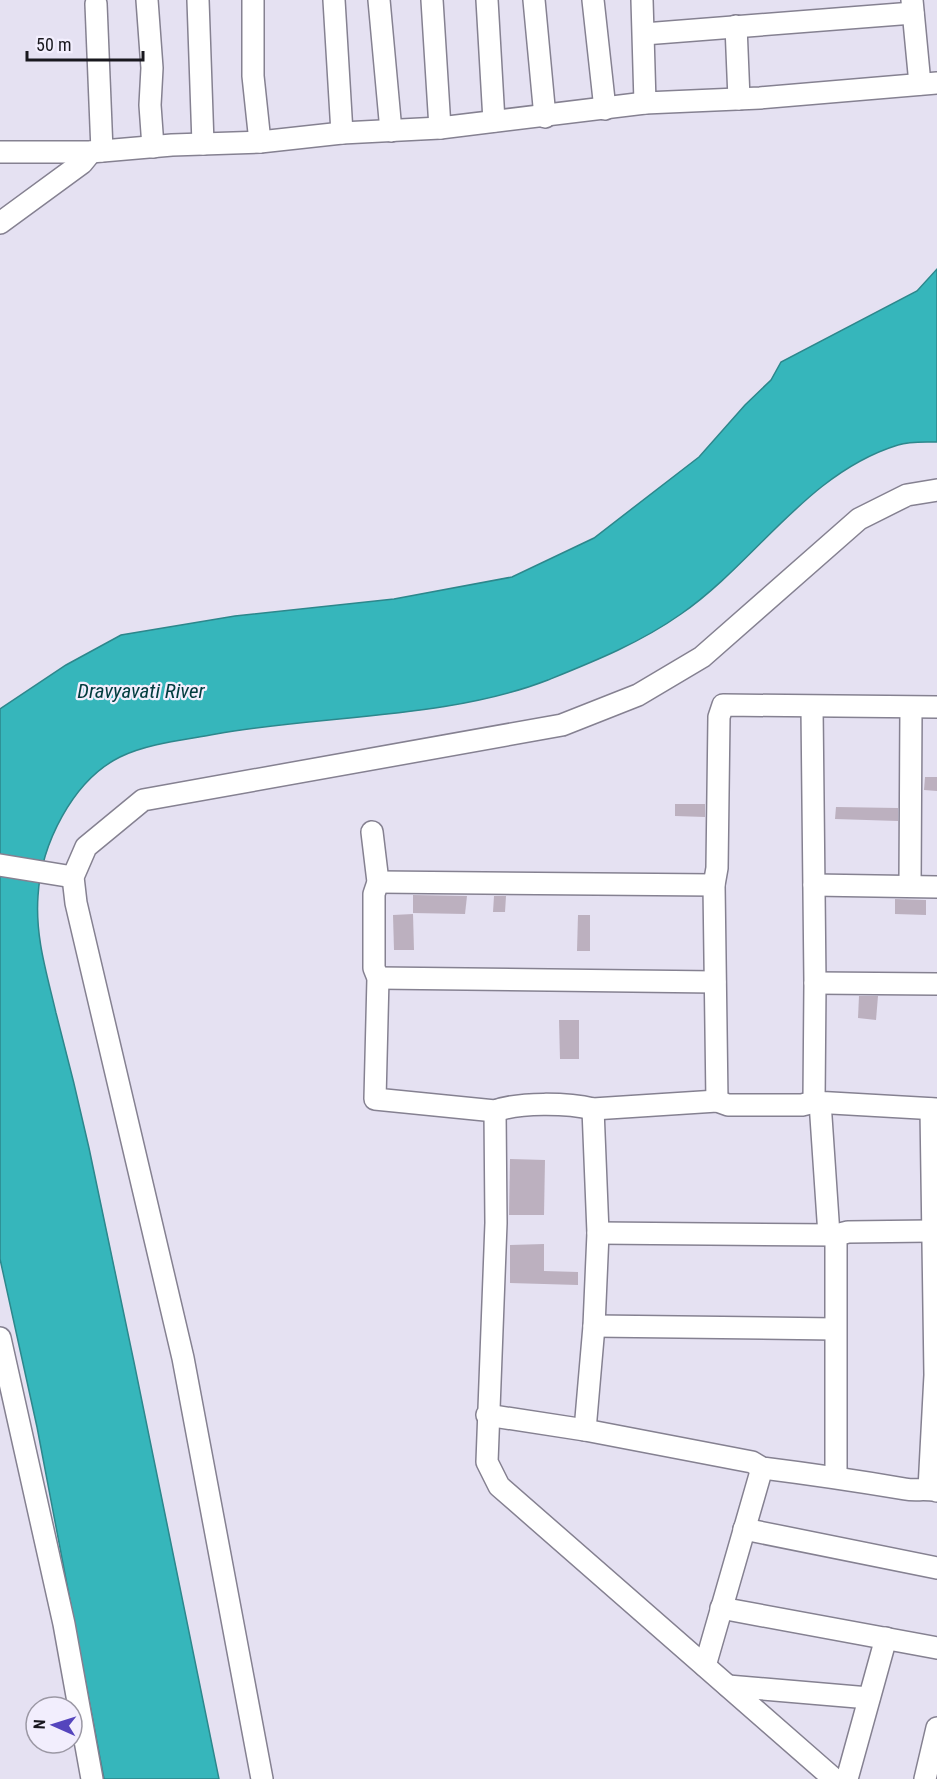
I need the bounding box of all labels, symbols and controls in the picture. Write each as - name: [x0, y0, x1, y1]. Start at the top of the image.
- scale bar: [27, 24, 142, 62]
- text: 50 m: [36, 34, 71, 55]
- water label: Dravyavati River: [77, 679, 205, 703]
- north arrow: [24, 1695, 84, 1755]
- text: N: [30, 1719, 49, 1730]

